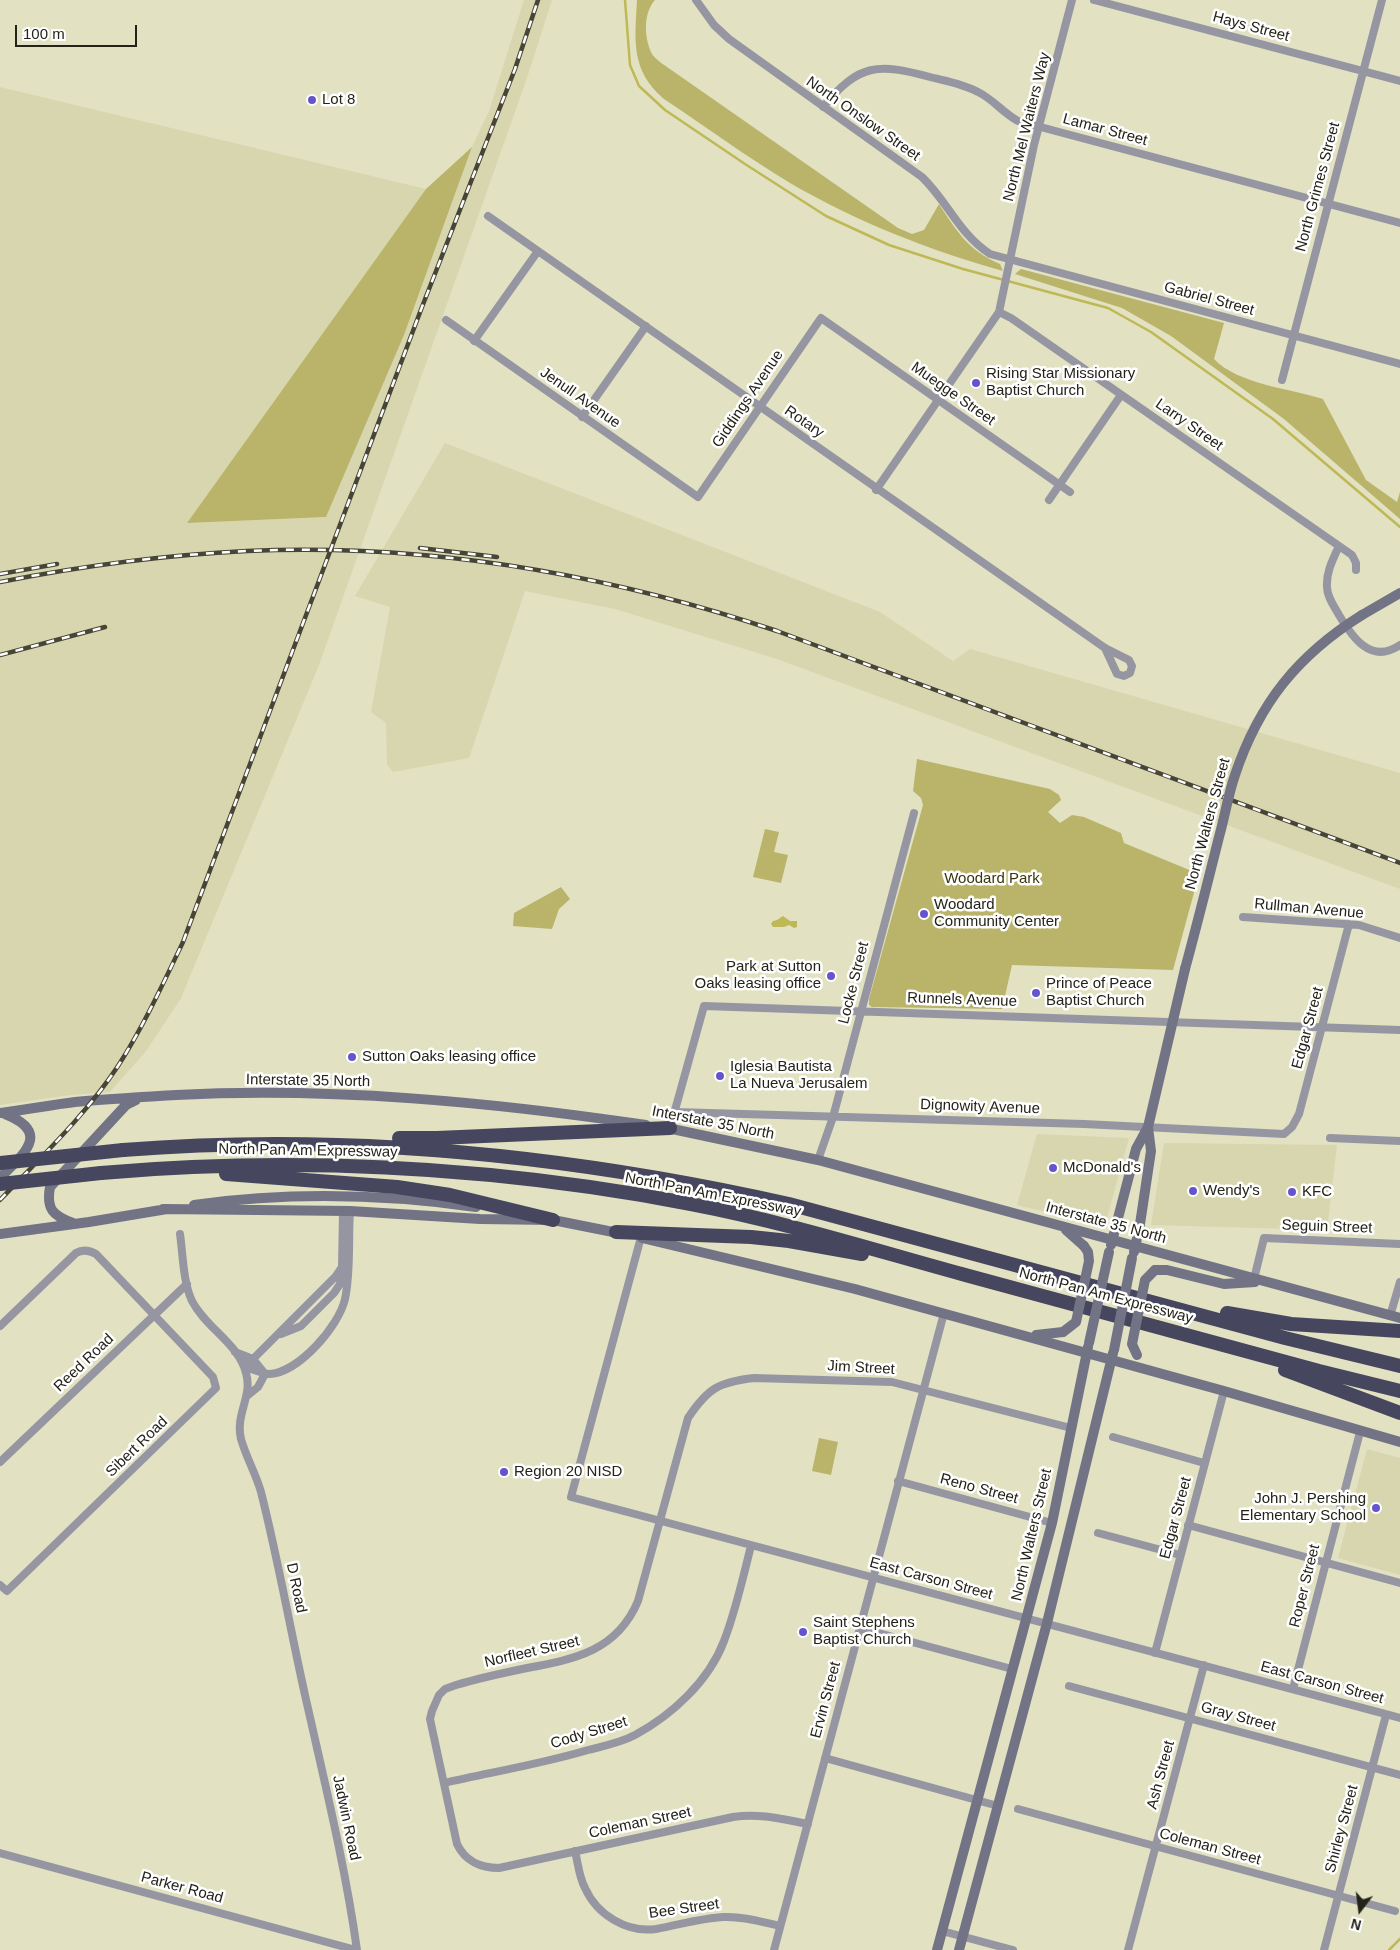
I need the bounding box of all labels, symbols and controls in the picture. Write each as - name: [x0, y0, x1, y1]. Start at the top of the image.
- street label: Hays Street: [1211, 8, 1291, 46]
- scale bar: [18, 15, 140, 47]
- text: 100 m: [23, 25, 65, 42]
- street label: North Mel Waiters Way: [1000, 51, 1054, 203]
- street label: North Onslow Street: [803, 73, 923, 165]
- place label: Lot 8: [322, 91, 355, 109]
- marker: Lot 8: [306, 94, 318, 106]
- street label: Lamar Street: [1061, 110, 1149, 150]
- street label: North Grimes Street: [1292, 120, 1344, 254]
- street label: Gabriel Street: [1162, 278, 1256, 320]
- street label: Giddings Avenue: [709, 347, 787, 451]
- street label: Muegge Street: [908, 358, 998, 430]
- street label: Jenull Avenue: [536, 364, 624, 432]
- place label: Rising Star Missionary Baptist Church: [986, 365, 1135, 400]
- marker: Rising Star Missionary Baptist Church: [970, 377, 982, 389]
- street label: Larry Street: [1152, 395, 1226, 455]
- street label: Rotary: [781, 402, 827, 442]
- street label: North Walters Street: [1182, 756, 1234, 892]
- park label: Woodard Park: [944, 870, 1040, 888]
- street label: Rullman Avenue: [1254, 895, 1364, 923]
- place label: Woodard Community Center: [934, 896, 1059, 931]
- marker: Woodard Community Center: [918, 908, 930, 920]
- street label: Locke Street: [835, 940, 873, 1026]
- place label: Park at Sutton Oaks leasing office: [695, 958, 821, 993]
- marker: Park at Sutton Oaks leasing office: [825, 970, 837, 982]
- place label: Prince of Peace Baptist Church: [1046, 975, 1152, 1010]
- street label: Edgar Street: [1288, 985, 1328, 1071]
- marker: Prince of Peace Baptist Church: [1030, 987, 1042, 999]
- street label: Runnels Avenue: [907, 989, 1017, 1011]
- place label: Sutton Oaks leasing office: [362, 1048, 536, 1066]
- marker: Sutton Oaks leasing office: [346, 1051, 358, 1063]
- place label: Iglesia Bautista La Nueva Jerusalem: [730, 1058, 868, 1093]
- marker: Iglesia Bautista La Nueva Jerusalem: [714, 1070, 726, 1082]
- street label: Interstate 35 North: [246, 1071, 370, 1091]
- street label: Dignowity Avenue: [920, 1096, 1040, 1118]
- street label: Interstate 35 North: [650, 1102, 776, 1144]
- street label: North Pan Am Expressway: [218, 1140, 398, 1162]
- place label: McDonald's: [1063, 1159, 1141, 1177]
- marker: McDonald's: [1047, 1162, 1059, 1174]
- street label: North Pan Am Expressway: [623, 1169, 803, 1221]
- place label: Wendy's: [1203, 1182, 1260, 1200]
- place label: KFC: [1302, 1183, 1332, 1201]
- marker: Wendy's: [1187, 1185, 1199, 1197]
- marker: KFC: [1286, 1186, 1298, 1198]
- street label: Interstate 35 North: [1044, 1198, 1168, 1248]
- street label: Seguin Street: [1281, 1216, 1373, 1238]
- street label: North Pan Am Expressway: [1017, 1264, 1195, 1328]
- street label: Reed Road: [50, 1330, 118, 1396]
- street label: Jim Street: [827, 1357, 895, 1379]
- street label: Sibert Road: [102, 1413, 172, 1481]
- place label: Region 20 NISD: [514, 1463, 622, 1481]
- marker: Region 20 NISD: [498, 1466, 510, 1478]
- street label: North Walters Street: [1008, 1467, 1056, 1603]
- street label: Reno Street: [938, 1470, 1020, 1508]
- street label: Edgar Street: [1156, 1475, 1196, 1561]
- place label: John J. Pershing Elementary School: [1240, 1490, 1366, 1525]
- marker: John J. Pershing Elementary School: [1370, 1502, 1382, 1514]
- street label: Roper Street: [1286, 1543, 1324, 1629]
- street label: East Carson Street: [867, 1554, 995, 1604]
- street label: D Road: [282, 1561, 310, 1615]
- place label: Saint Stephens Baptist Church: [813, 1614, 915, 1649]
- marker: Saint Stephens Baptist Church: [797, 1626, 809, 1638]
- street label: Norfleet Street: [483, 1632, 581, 1672]
- street label: East Carson Street: [1258, 1658, 1386, 1708]
- street label: Ervin Street: [807, 1660, 845, 1740]
- street label: Gray Street: [1199, 1698, 1277, 1736]
- street label: Cody Street: [548, 1713, 630, 1753]
- street label: Ash Street: [1143, 1739, 1179, 1811]
- street label: Jadwin Road: [328, 1774, 364, 1862]
- street label: Shirley Street: [1322, 1783, 1362, 1875]
- street label: Coleman Street: [587, 1803, 693, 1843]
- street label: Coleman Street: [1157, 1825, 1263, 1869]
- street label: Parker Road: [139, 1868, 225, 1908]
- north arrow: [1335, 1885, 1385, 1935]
- street label: Bee Street: [648, 1895, 720, 1923]
- text: N: [1349, 1915, 1363, 1934]

